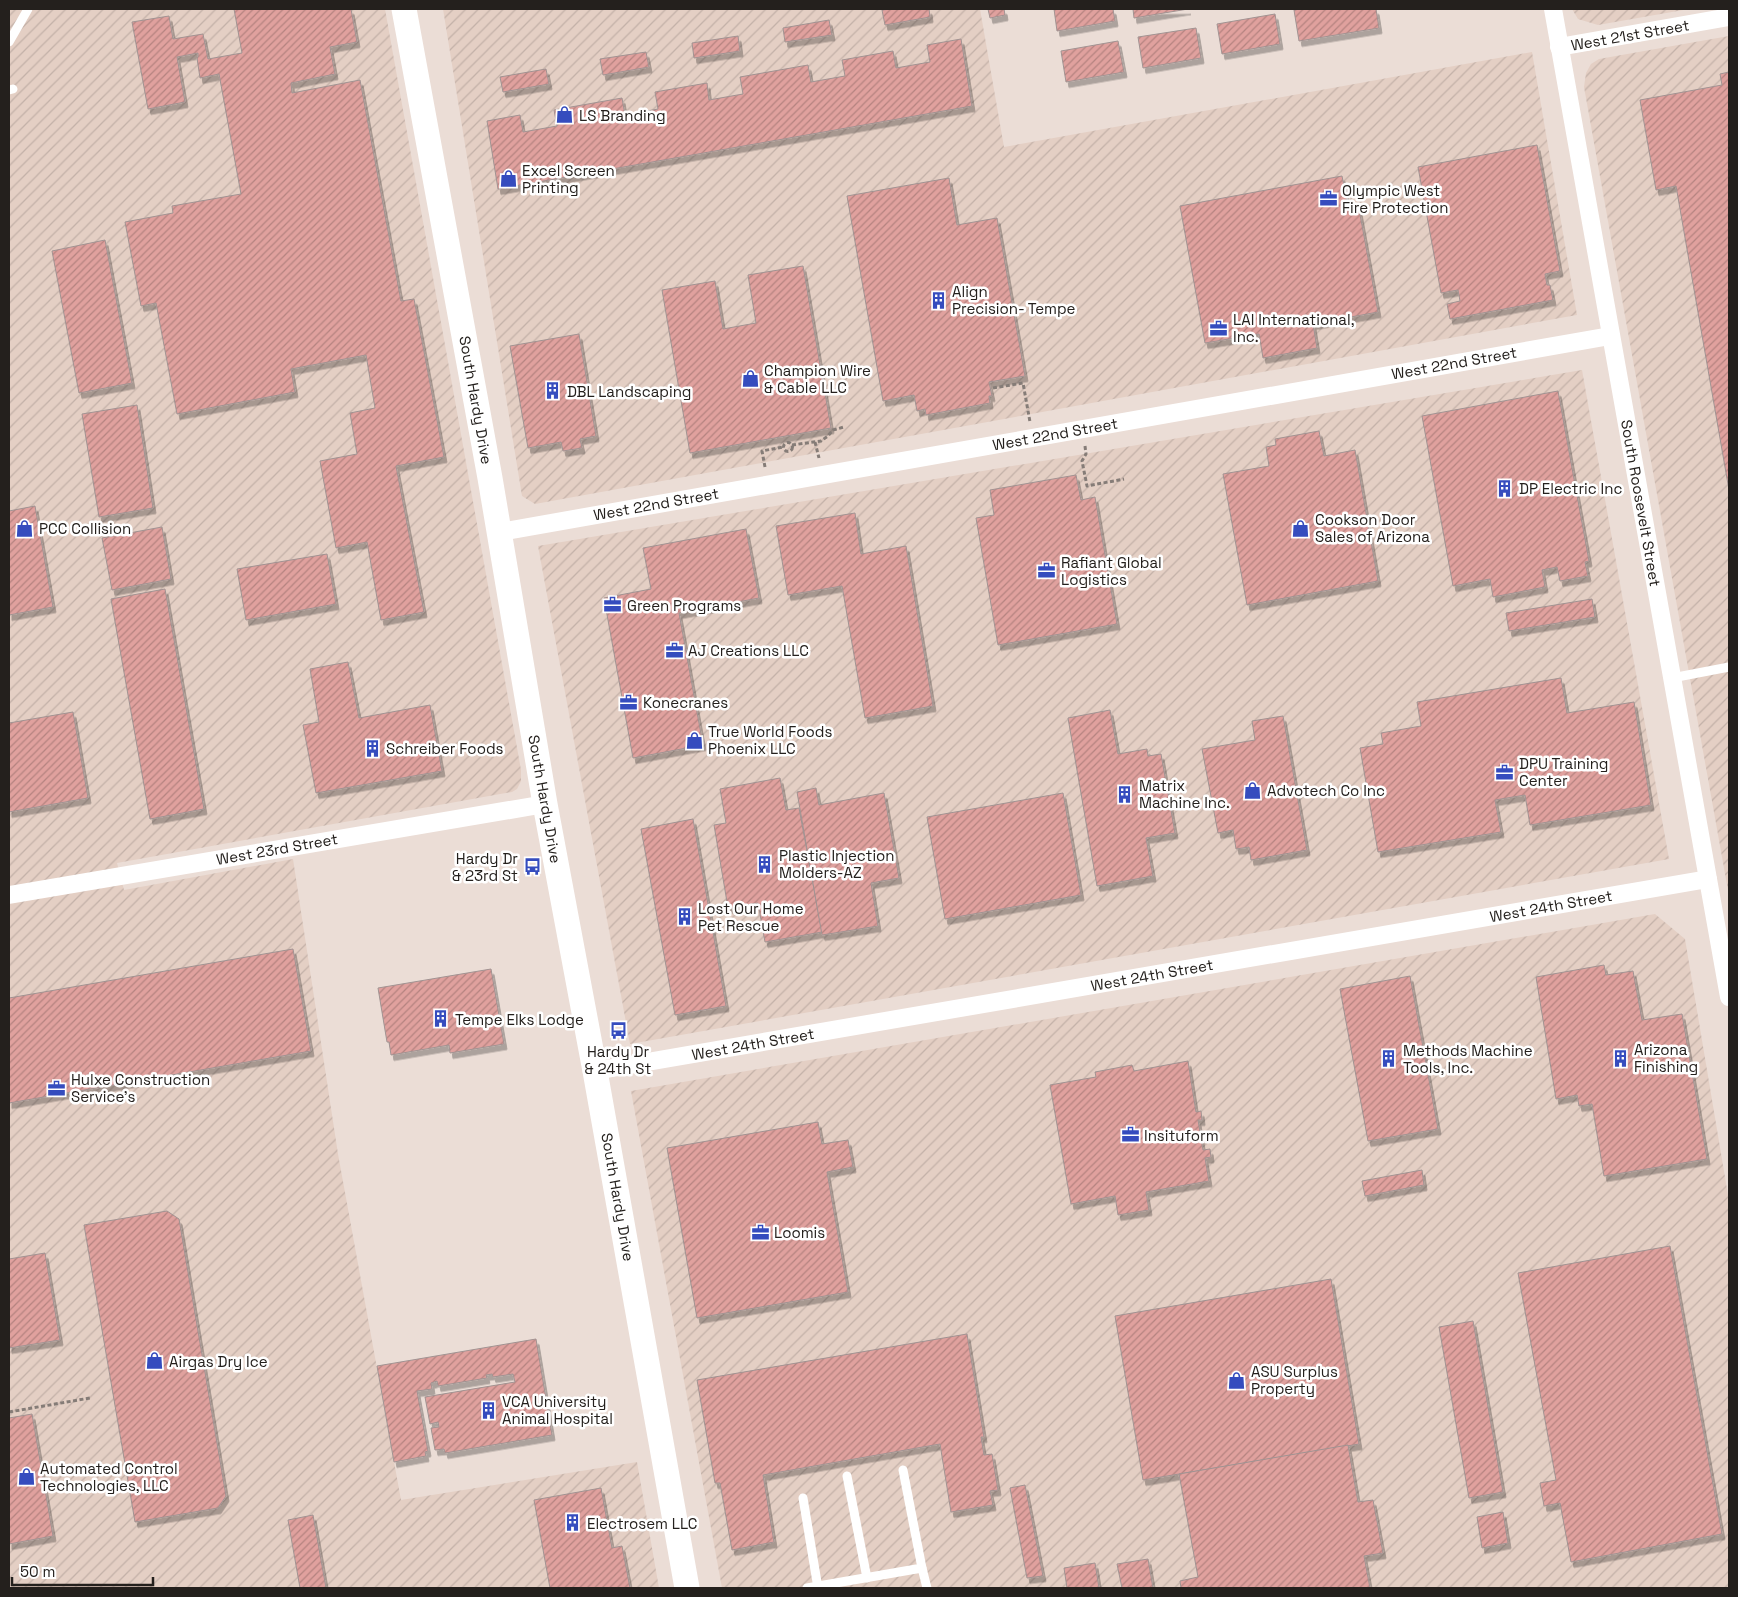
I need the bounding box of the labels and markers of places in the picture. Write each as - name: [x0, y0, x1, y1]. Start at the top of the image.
- shop icon: LS Branding: [555, 105, 575, 125]
- place label: LS Branding: [579, 106, 666, 125]
- place label: Excel Screen Printing: [522, 161, 615, 197]
- shop icon: Excel Screen Printing: [498, 169, 518, 189]
- place label: Olympic West Fire Protection: [1342, 181, 1449, 217]
- office icon: Olympic West Fire Protection: [1318, 189, 1338, 209]
- place label: Align Precision- Tempe: [952, 282, 1076, 318]
- building icon: Align Precision- Tempe: [928, 290, 948, 310]
- place label: LAI International, Inc.: [1233, 310, 1354, 346]
- office icon: LAI International, Inc.: [1209, 318, 1229, 338]
- place label: Champion Wire & Cable LLC: [764, 361, 871, 397]
- shop icon: Champion Wire & Cable LLC: [740, 369, 760, 389]
- building icon: DBL Landscaping: [543, 381, 563, 401]
- place label: DBL Landscaping: [567, 382, 691, 401]
- building icon: DP Electric Inc: [1495, 478, 1515, 498]
- place label: DP Electric Inc: [1519, 479, 1622, 498]
- place label: Cookson Door Sales of Arizona: [1315, 510, 1430, 546]
- shop icon: PCC Collision: [15, 518, 35, 538]
- shop icon: Cookson Door Sales of Arizona: [1291, 518, 1311, 538]
- place label: PCC Collision: [39, 519, 131, 538]
- place label: Rafiant Global Logistics: [1061, 553, 1162, 589]
- office icon: Rafiant Global Logistics: [1037, 561, 1057, 581]
- office icon: Green Programs: [603, 595, 623, 615]
- place label: Green Programs: [627, 596, 741, 615]
- office icon: AJ Creations LLC: [664, 640, 684, 660]
- place label: AJ Creations LLC: [688, 641, 809, 660]
- office icon: Konecranes: [619, 692, 639, 712]
- place label: Konecranes: [643, 693, 728, 712]
- place label: True World Foods Phoenix LLC: [708, 722, 832, 758]
- shop icon: True World Foods Phoenix LLC: [684, 730, 704, 750]
- building icon: Schreiber Foods: [362, 738, 382, 758]
- place label: Schreiber Foods: [386, 739, 504, 758]
- place label: DPU Training Center: [1519, 754, 1609, 790]
- office icon: DPU Training Center: [1495, 762, 1515, 782]
- place label: Matrix Machine Inc.: [1139, 776, 1230, 812]
- shop icon: Advotech Co Inc: [1243, 780, 1263, 800]
- place label: Advotech Co Inc: [1267, 781, 1385, 800]
- building icon: Matrix Machine Inc.: [1115, 784, 1135, 804]
- place label: Plastic Injection Molders-AZ: [779, 846, 895, 882]
- place label: Hardy Dr & 23rd St: [452, 849, 518, 885]
- building icon: Plastic Injection Molders-AZ: [755, 854, 775, 874]
- bus stop icon: Hardy Dr & 23rd St: [522, 857, 542, 877]
- place label: Lost Our Home Pet Rescue: [698, 899, 804, 935]
- building icon: Lost Our Home Pet Rescue: [674, 907, 694, 927]
- building icon: Tempe Elks Lodge: [431, 1009, 451, 1029]
- place label: Tempe Elks Lodge: [455, 1010, 584, 1029]
- bus stop icon: Hardy Dr & 24th St: [608, 1020, 628, 1040]
- place label: Arizona Finishing: [1634, 1040, 1698, 1076]
- place label: Methods Machine Tools, Inc.: [1403, 1041, 1533, 1077]
- place label: Hardy Dr & 24th St: [585, 1042, 652, 1078]
- building icon: Arizona Finishing: [1610, 1048, 1630, 1068]
- building icon: Methods Machine Tools, Inc.: [1379, 1049, 1399, 1069]
- place label: Hulxe Construction Service's: [71, 1070, 210, 1106]
- office icon: Hulxe Construction Service's: [47, 1078, 67, 1098]
- office icon: Insituform: [1120, 1125, 1140, 1145]
- place label: Insituform: [1144, 1126, 1219, 1145]
- office icon: Loomis: [750, 1222, 770, 1242]
- place label: Loomis: [774, 1223, 825, 1242]
- shop icon: Airgas Dry Ice: [145, 1351, 165, 1371]
- place label: Airgas Dry Ice: [169, 1352, 268, 1371]
- place label: ASU Surplus Property: [1251, 1362, 1338, 1398]
- shop icon: ASU Surplus Property: [1227, 1370, 1247, 1390]
- place label: VCA University Animal Hospital: [502, 1392, 613, 1428]
- building icon: VCA University Animal Hospital: [478, 1400, 498, 1420]
- place label: Automated Control Technologies, LLC: [40, 1459, 178, 1495]
- shop icon: Automated Control Technologies, LLC: [16, 1467, 36, 1487]
- building icon: Electrosem LLC: [563, 1513, 583, 1533]
- place label: Electrosem LLC: [587, 1514, 698, 1533]

